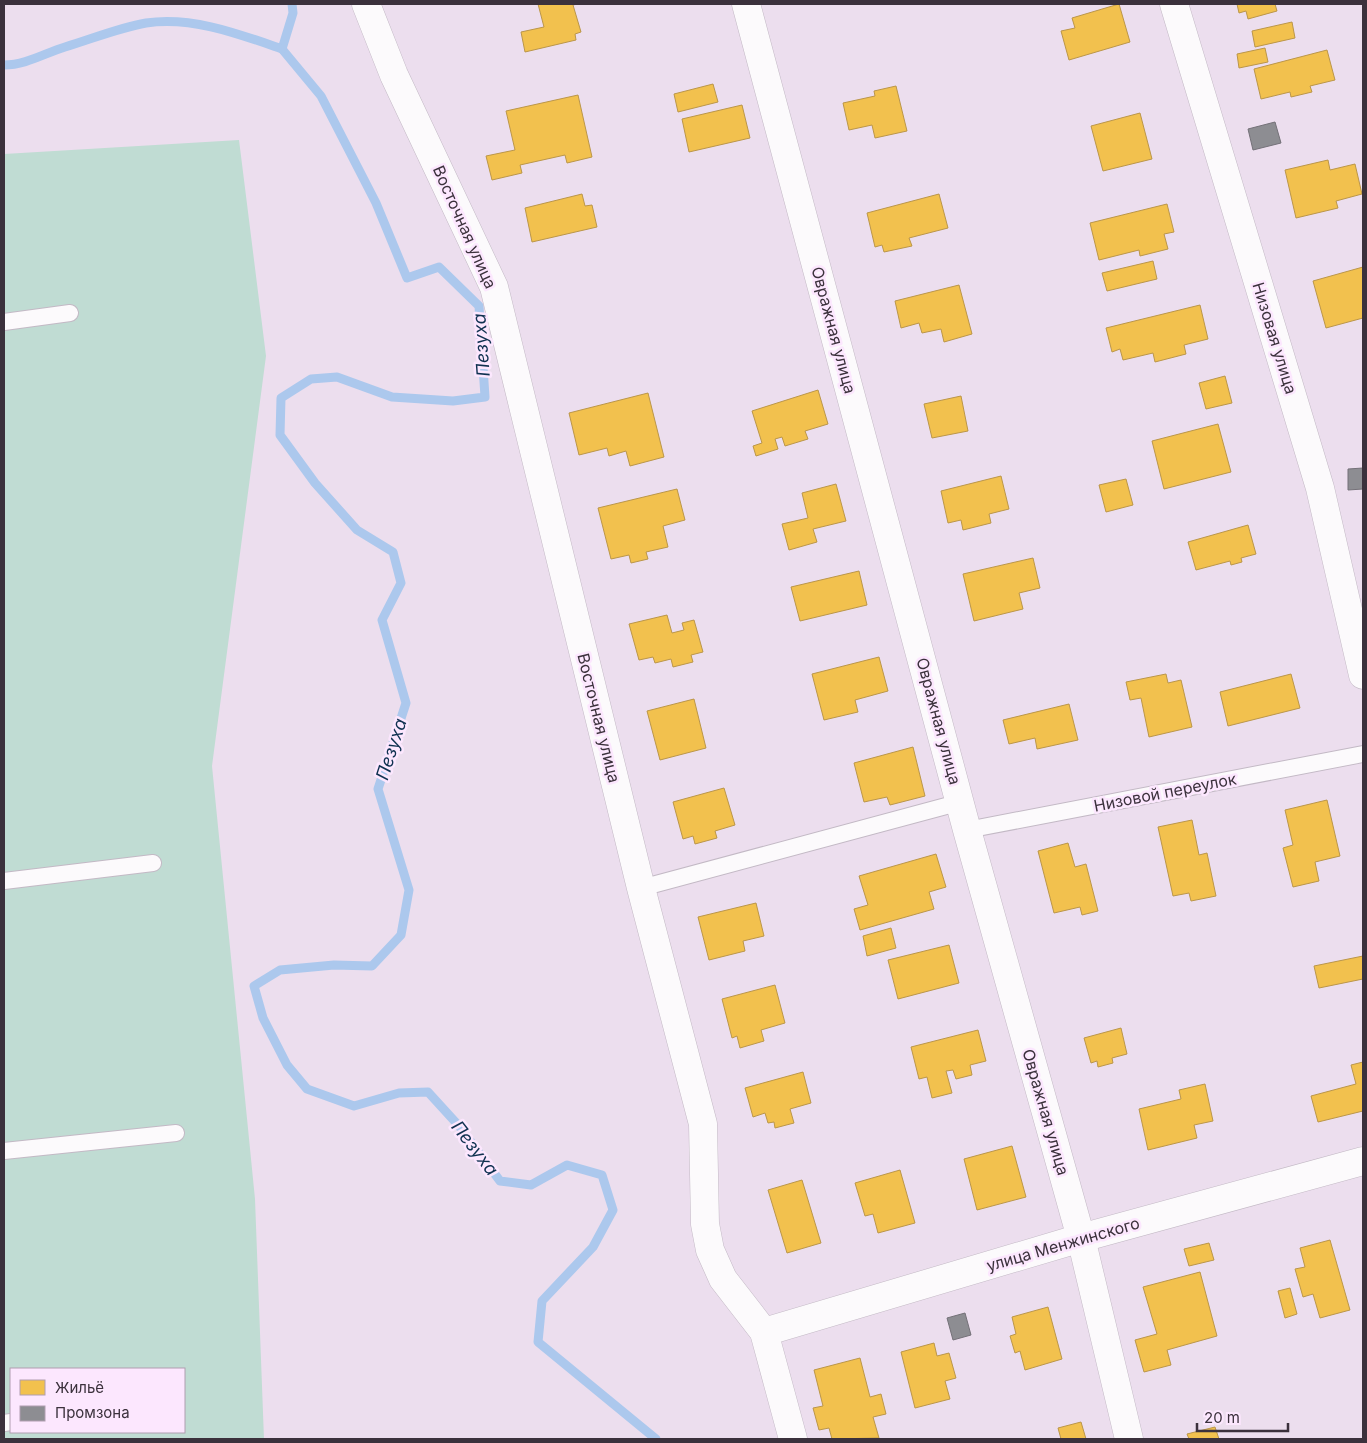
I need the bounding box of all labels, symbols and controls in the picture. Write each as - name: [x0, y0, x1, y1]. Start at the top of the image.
- street label: Восточная улица: [429, 162, 501, 292]
- street label: Овражная улица: [807, 264, 861, 396]
- street label: Низовая улица: [1249, 280, 1301, 396]
- water label: Пезуха: [468, 313, 494, 377]
- street label: Восточная улица: [573, 651, 625, 785]
- street label: Овражная улица: [912, 655, 966, 787]
- water label: Пезуха: [371, 716, 411, 782]
- street label: Низовой переулок: [1092, 768, 1238, 816]
- street label: Овражная улица: [1018, 1047, 1074, 1177]
- water label: Пезуха: [447, 1117, 503, 1179]
- street label: улица Менжинского: [984, 1213, 1142, 1275]
- legend: [10, 1368, 185, 1433]
- text: Жильё: [55, 1378, 104, 1397]
- scale bar: [1197, 1400, 1288, 1432]
- text: Промзона: [55, 1403, 130, 1422]
- text: 20 m: [1204, 1408, 1240, 1427]

